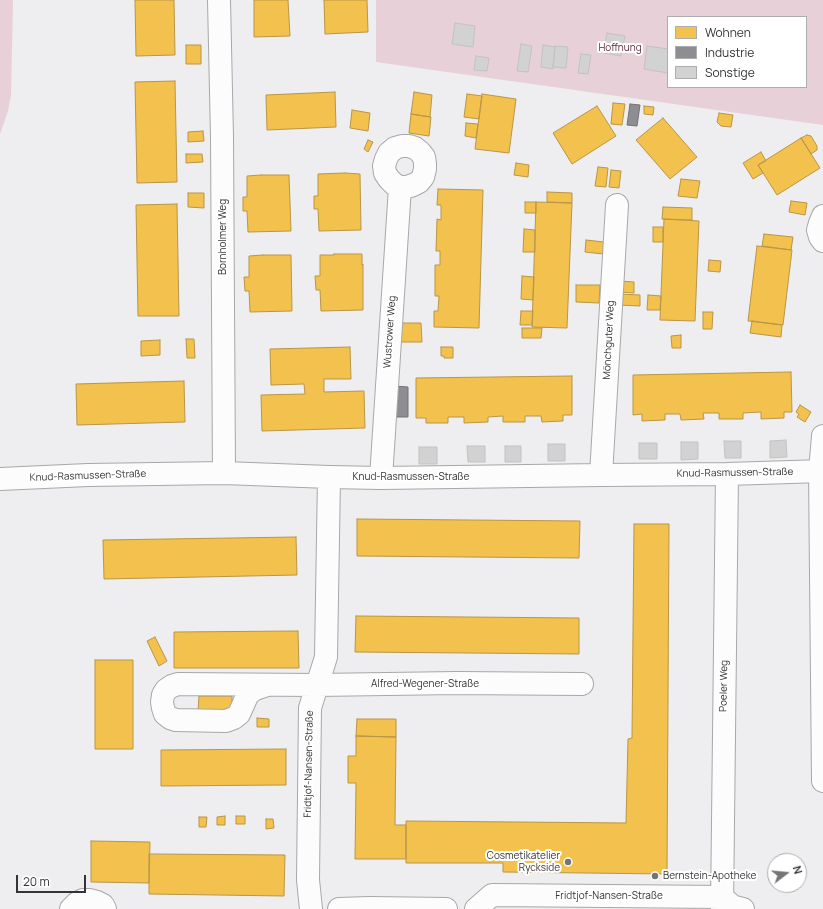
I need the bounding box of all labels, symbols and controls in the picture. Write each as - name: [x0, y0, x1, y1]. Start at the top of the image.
- legend: [667, 16, 807, 88]
- text: Wohnen: [705, 24, 751, 41]
- park label: Hoffnung: [598, 42, 642, 54]
- text: Industrie: [705, 44, 754, 61]
- text: Sonstige: [705, 64, 755, 81]
- street label: Bornholmer Weg: [217, 199, 229, 275]
- street label: Wustrower Weg: [381, 295, 399, 369]
- street label: Mönchguter Weg: [601, 300, 617, 380]
- street label: Knud-Rasmussen-Straße: [677, 466, 793, 480]
- street label: Knud-Rasmussen-Straße: [29, 468, 147, 484]
- street label: Knud-Rasmussen-Straße: [353, 471, 469, 483]
- street label: Poeler Weg: [718, 660, 730, 712]
- street label: Alfred-Wegener-Straße: [371, 678, 479, 690]
- street label: Fridtjof-Nansen-Straße: [302, 710, 316, 818]
- place label: Cosmetikatelier Ryckside: [487, 850, 560, 874]
- north arrow: [767, 853, 807, 893]
- marker: Cosmetikatelier Ryckside: [563, 857, 573, 867]
- text: N: [790, 864, 806, 876]
- scale bar: [18, 867, 88, 893]
- place label: Bernstein-Apotheke: [663, 870, 756, 882]
- marker: Bernstein-Apotheke: [650, 871, 660, 881]
- text: 20 m: [23, 873, 50, 890]
- street label: Fridtjof-Nansen-Straße: [555, 890, 663, 902]

